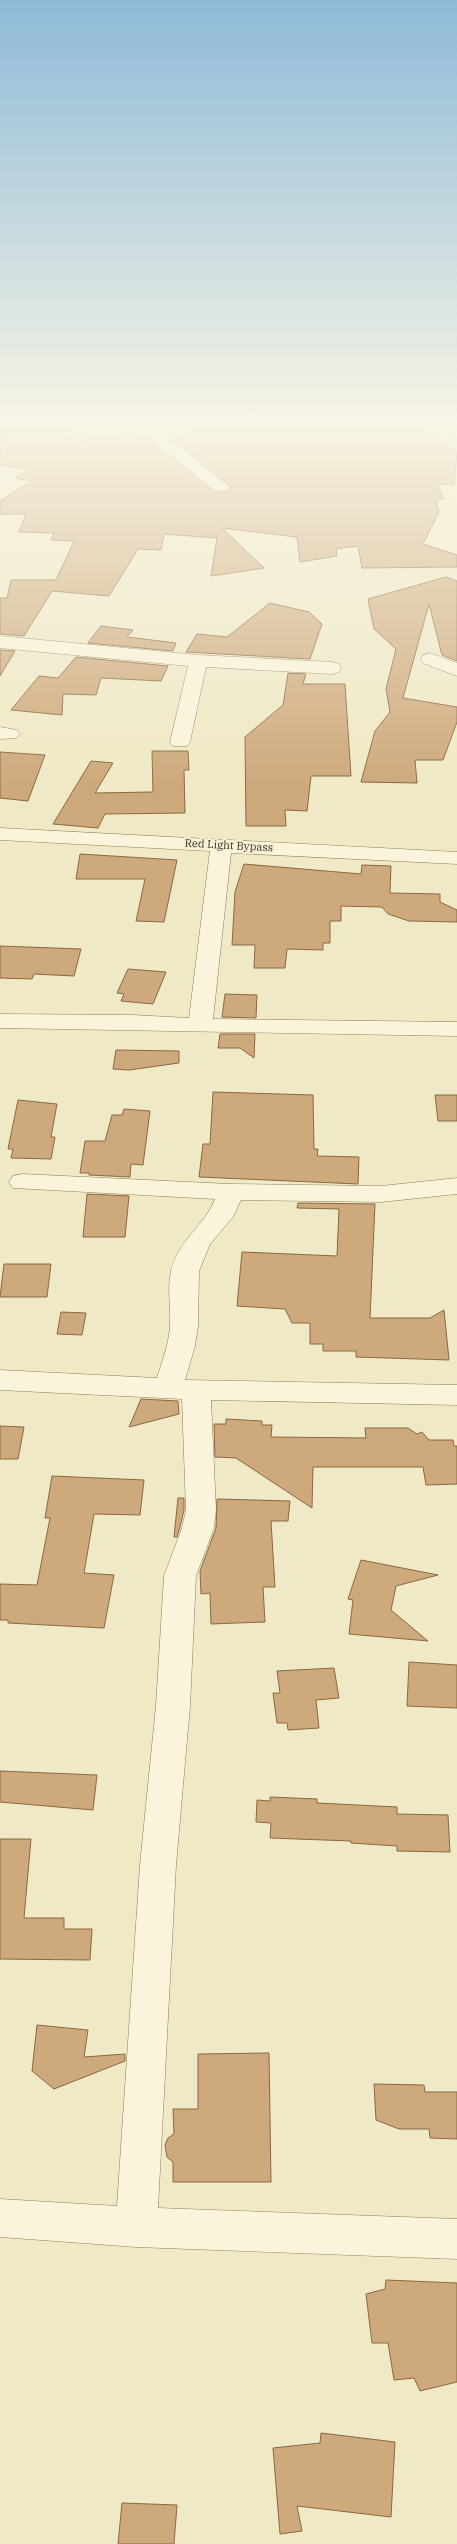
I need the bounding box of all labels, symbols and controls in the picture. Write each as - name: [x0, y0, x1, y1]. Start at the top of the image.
- street label: Red Light Bypass: [184, 836, 274, 854]

